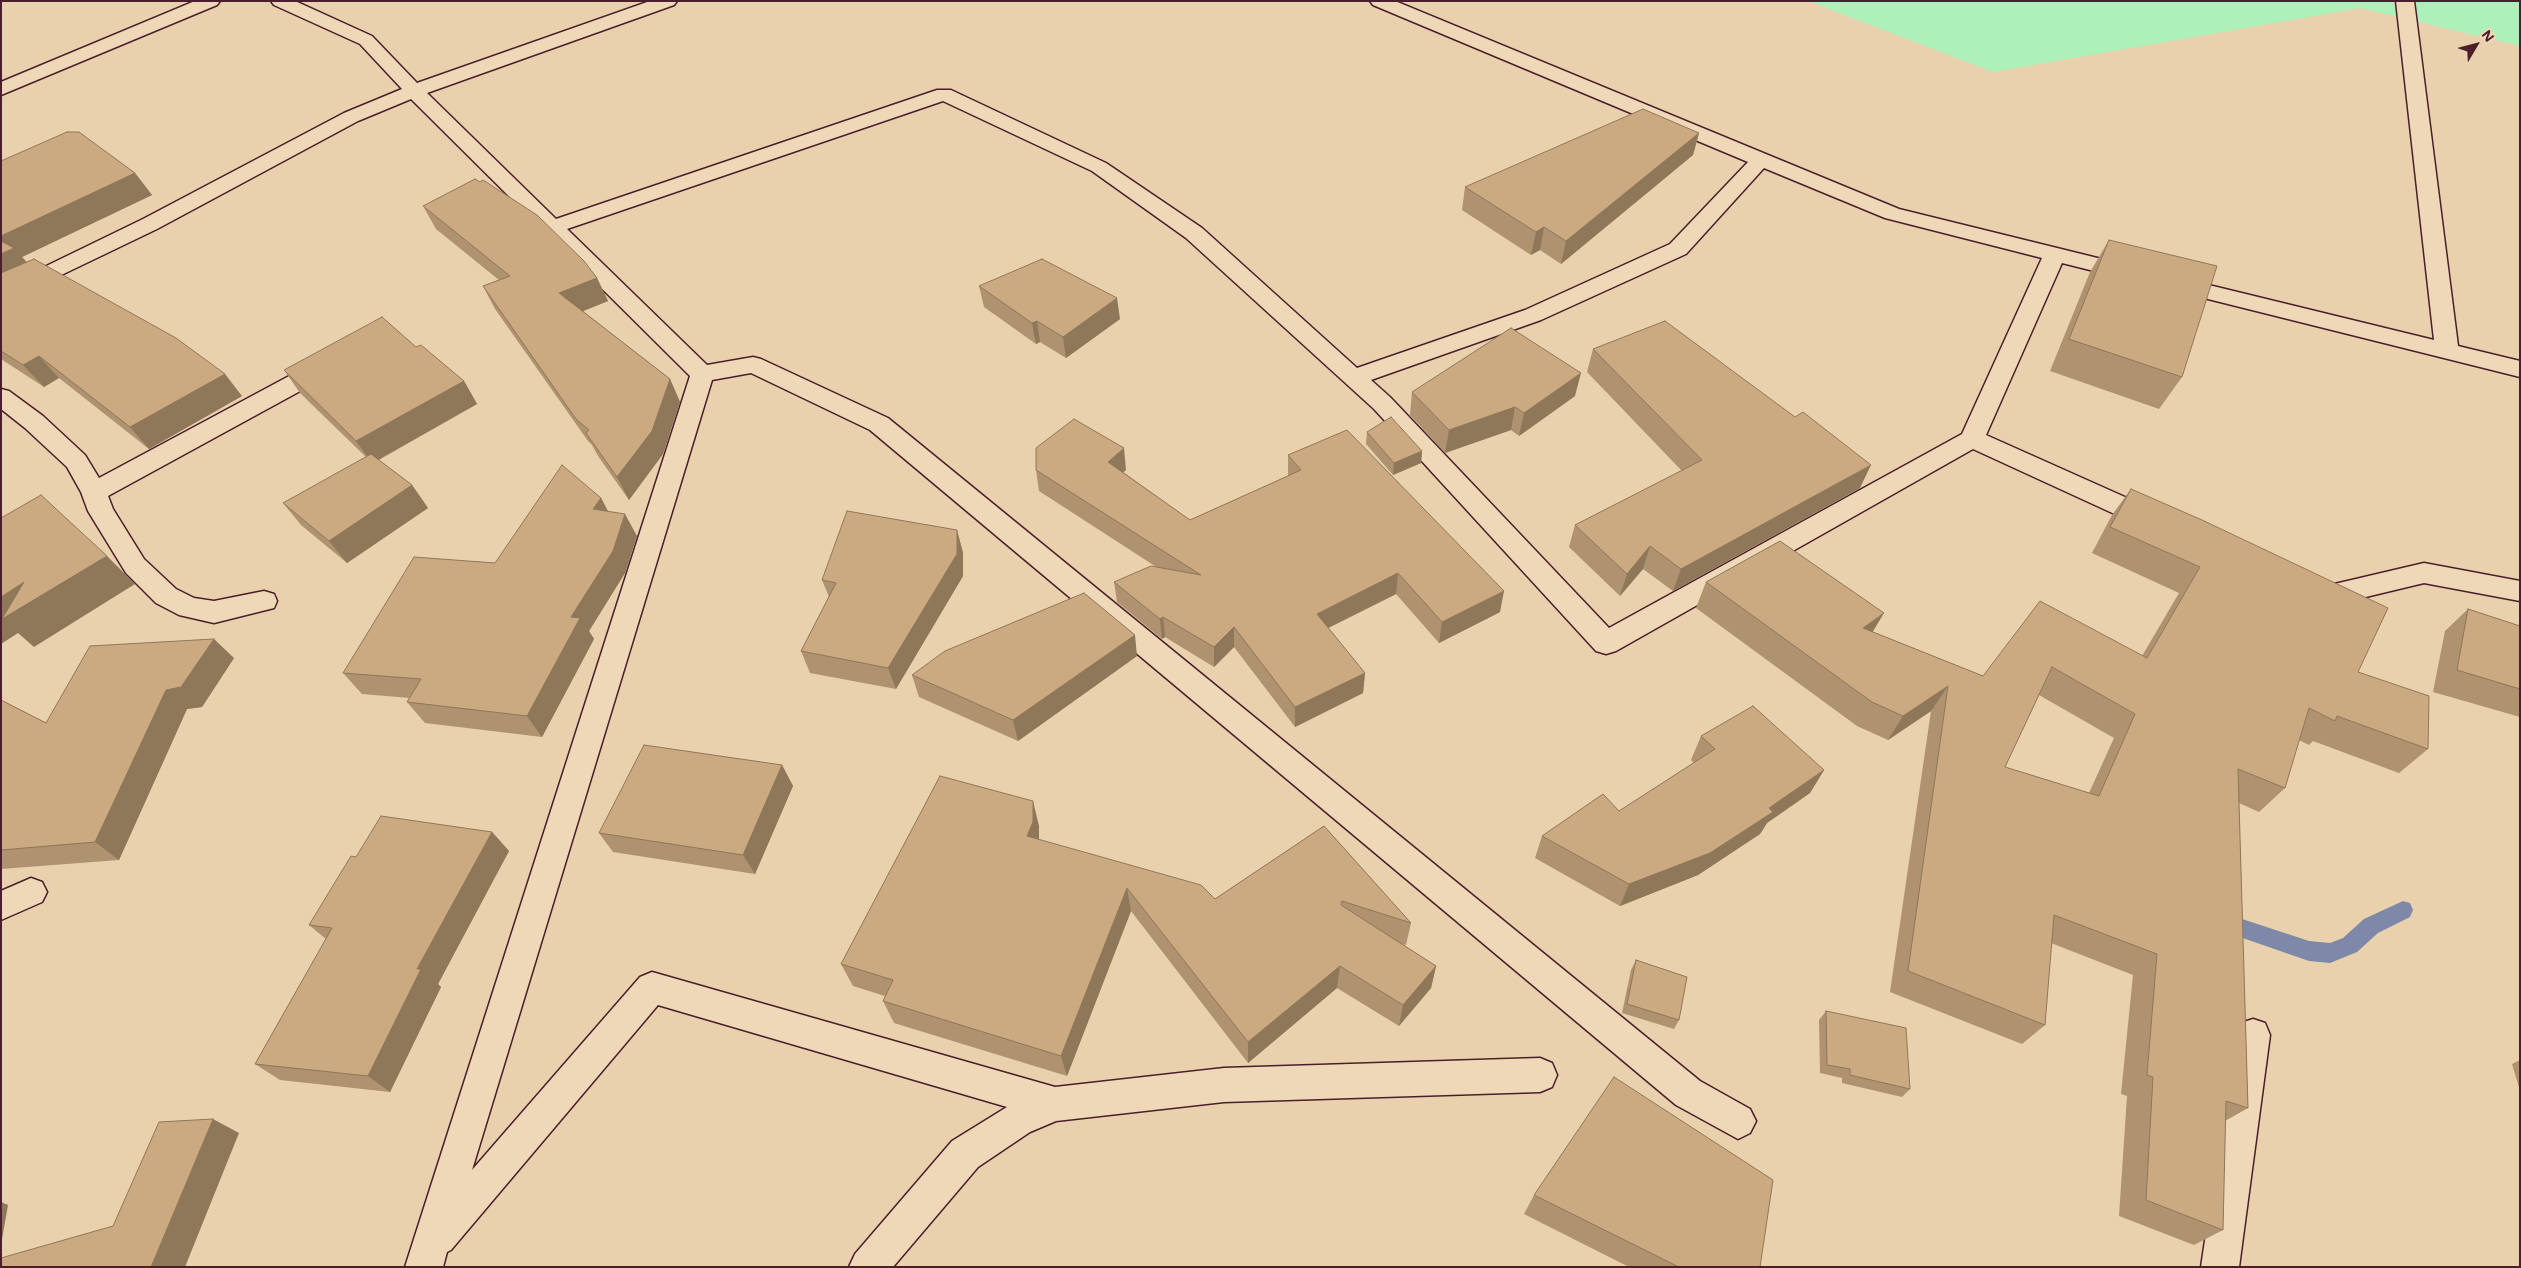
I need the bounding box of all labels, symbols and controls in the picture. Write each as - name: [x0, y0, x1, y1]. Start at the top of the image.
- north arrow: [2451, 20, 2501, 70]
- text: N: [2478, 26, 2499, 46]

